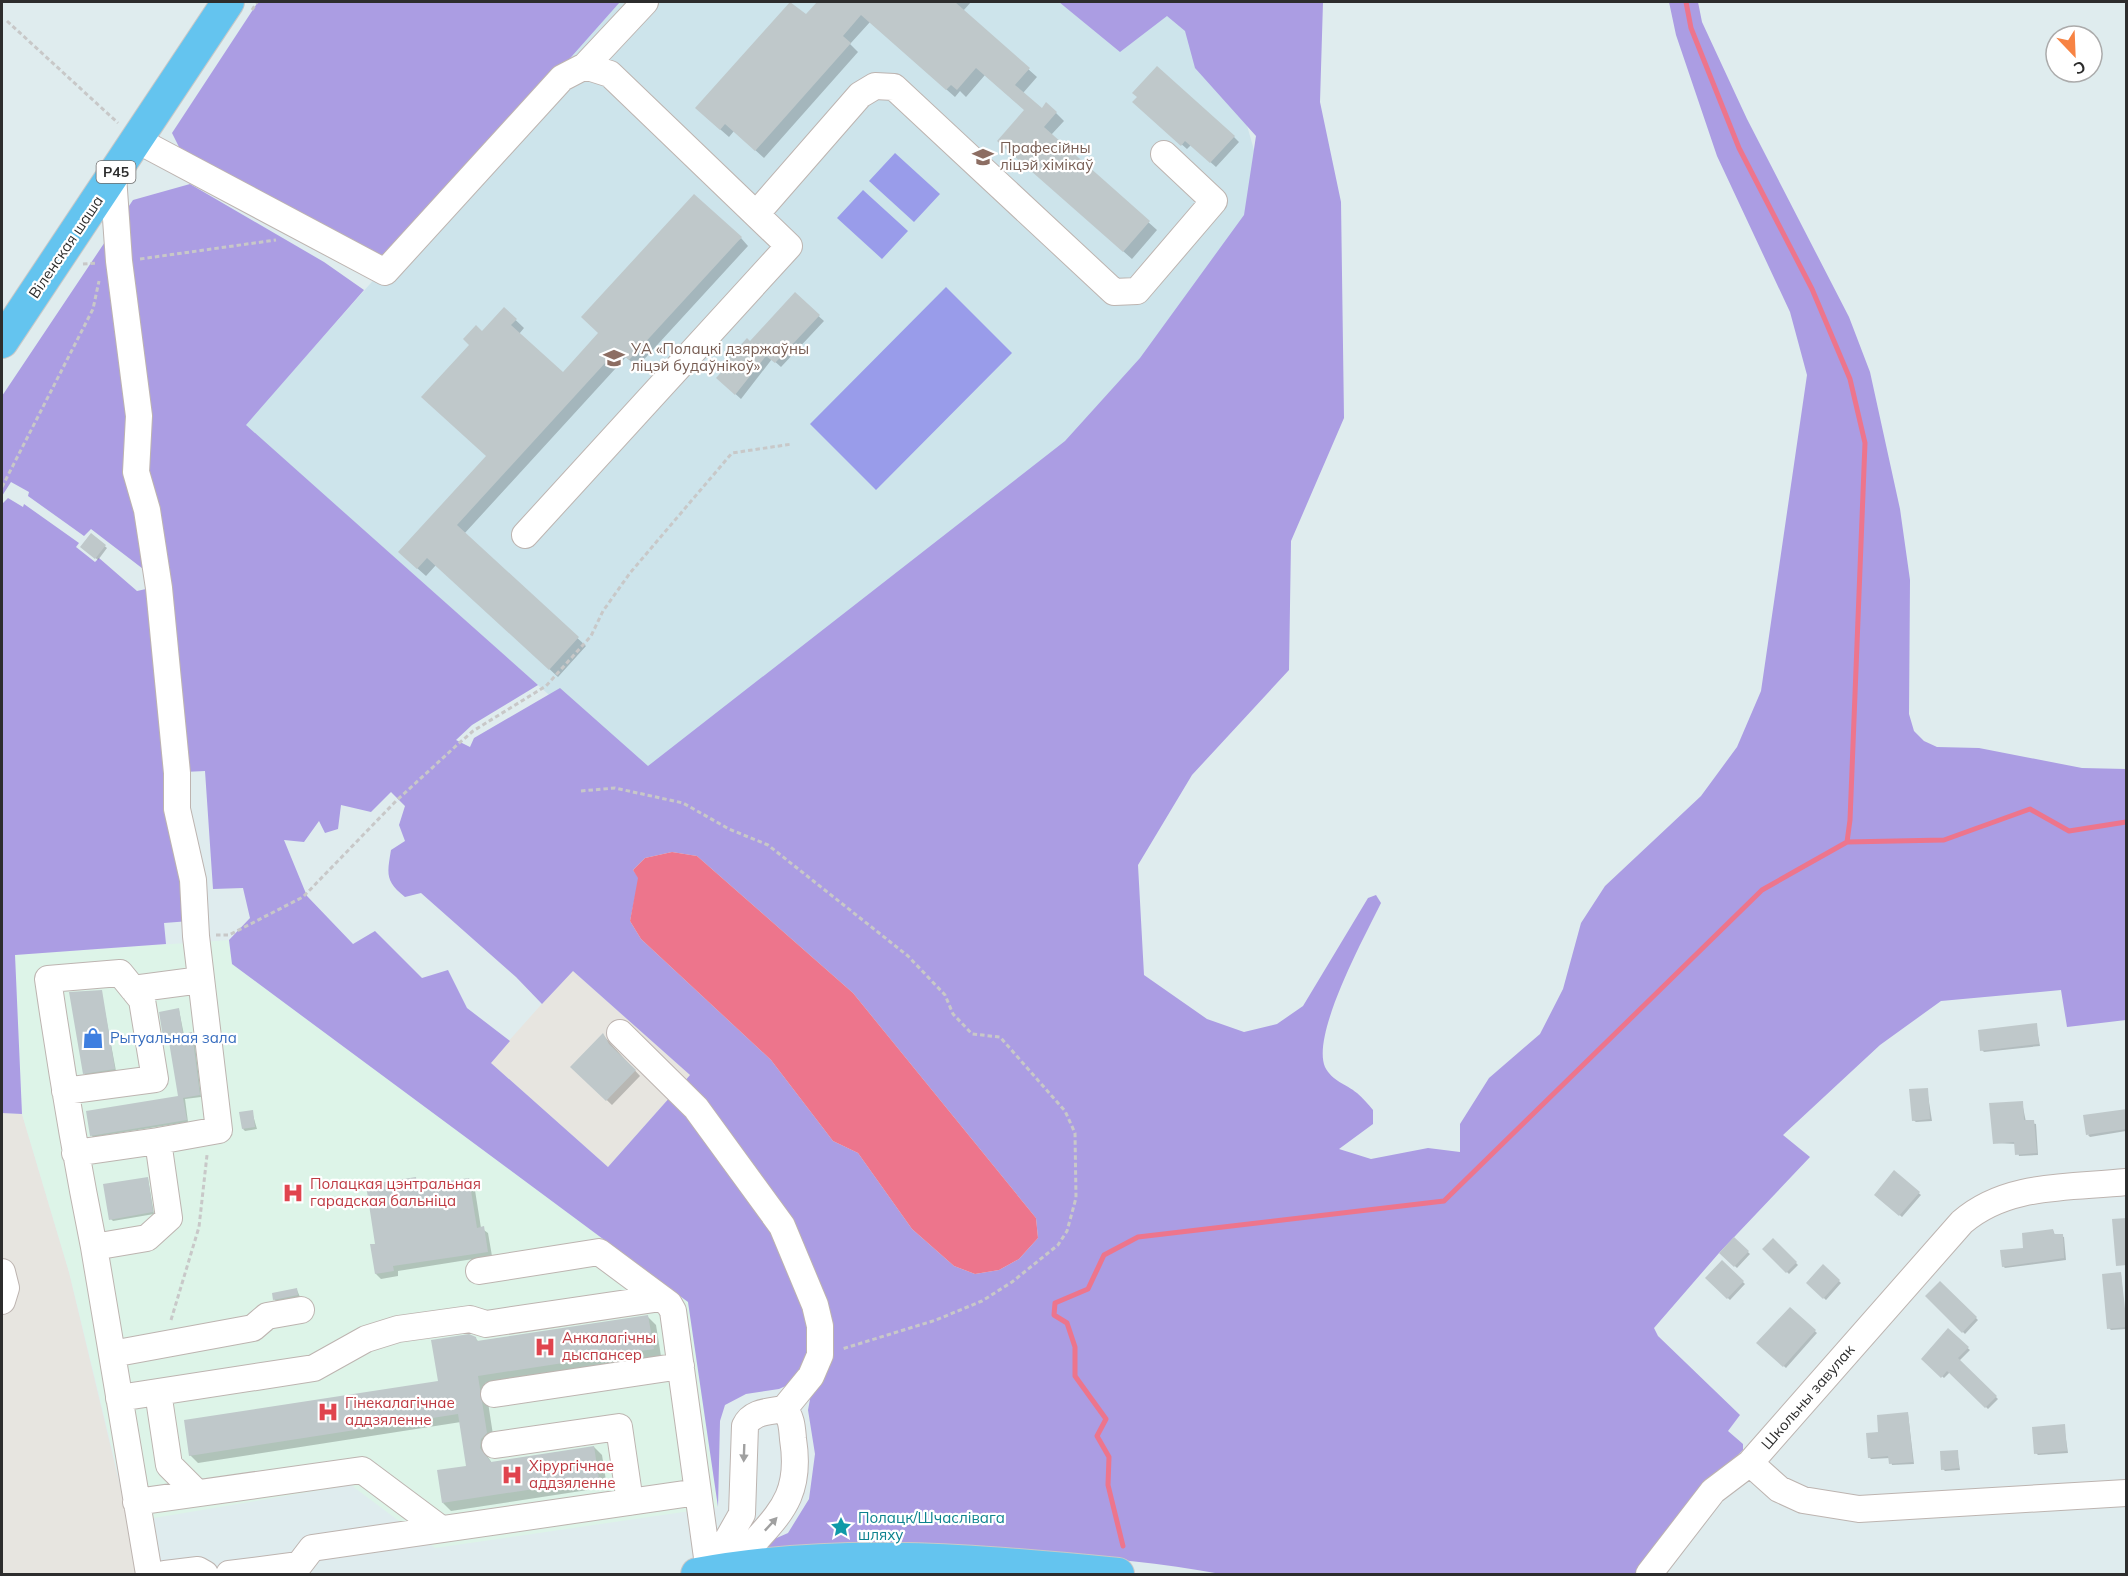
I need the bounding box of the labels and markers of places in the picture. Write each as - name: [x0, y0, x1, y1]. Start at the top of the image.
- place label: Прафесійны ліцэй хімікаў: [1000, 138, 1093, 174]
- school or university icon: Прафесійны ліцэй хімікаў: [971, 145, 995, 169]
- place label: УА «Полацкі дзяржаўны ліцэй будаўнікоў»: [630, 339, 809, 375]
- school or university icon: УА «Полацкі дзяржаўны ліцэй будаўнікоў»: [602, 346, 626, 370]
- shop icon: Рытуальная зала: [81, 1026, 105, 1050]
- place label: Рытуальная зала: [110, 1028, 237, 1047]
- place label: Полацкая цэнтральная гарадская бальніца: [310, 1174, 481, 1210]
- hospital icon: Полацкая цэнтральная гарадская бальніца: [281, 1181, 305, 1205]
- place label: Анкалагічны дыспансер: [562, 1328, 656, 1364]
- hospital icon: Анкалагічны дыспансер: [533, 1335, 557, 1359]
- place label: Гінекалагічнае аддзяленне: [345, 1393, 455, 1429]
- hospital icon: Гінекалагічнае аддзяленне: [316, 1400, 340, 1424]
- place label: Хірургічнае аддзяленне: [529, 1456, 616, 1492]
- hospital icon: Хірургічнае аддзяленне: [500, 1463, 524, 1487]
- place label: Полацк/Шчаслівага шляху: [858, 1508, 1005, 1544]
- place icon: Полацк/Шчаслівага шляху: [829, 1515, 853, 1539]

